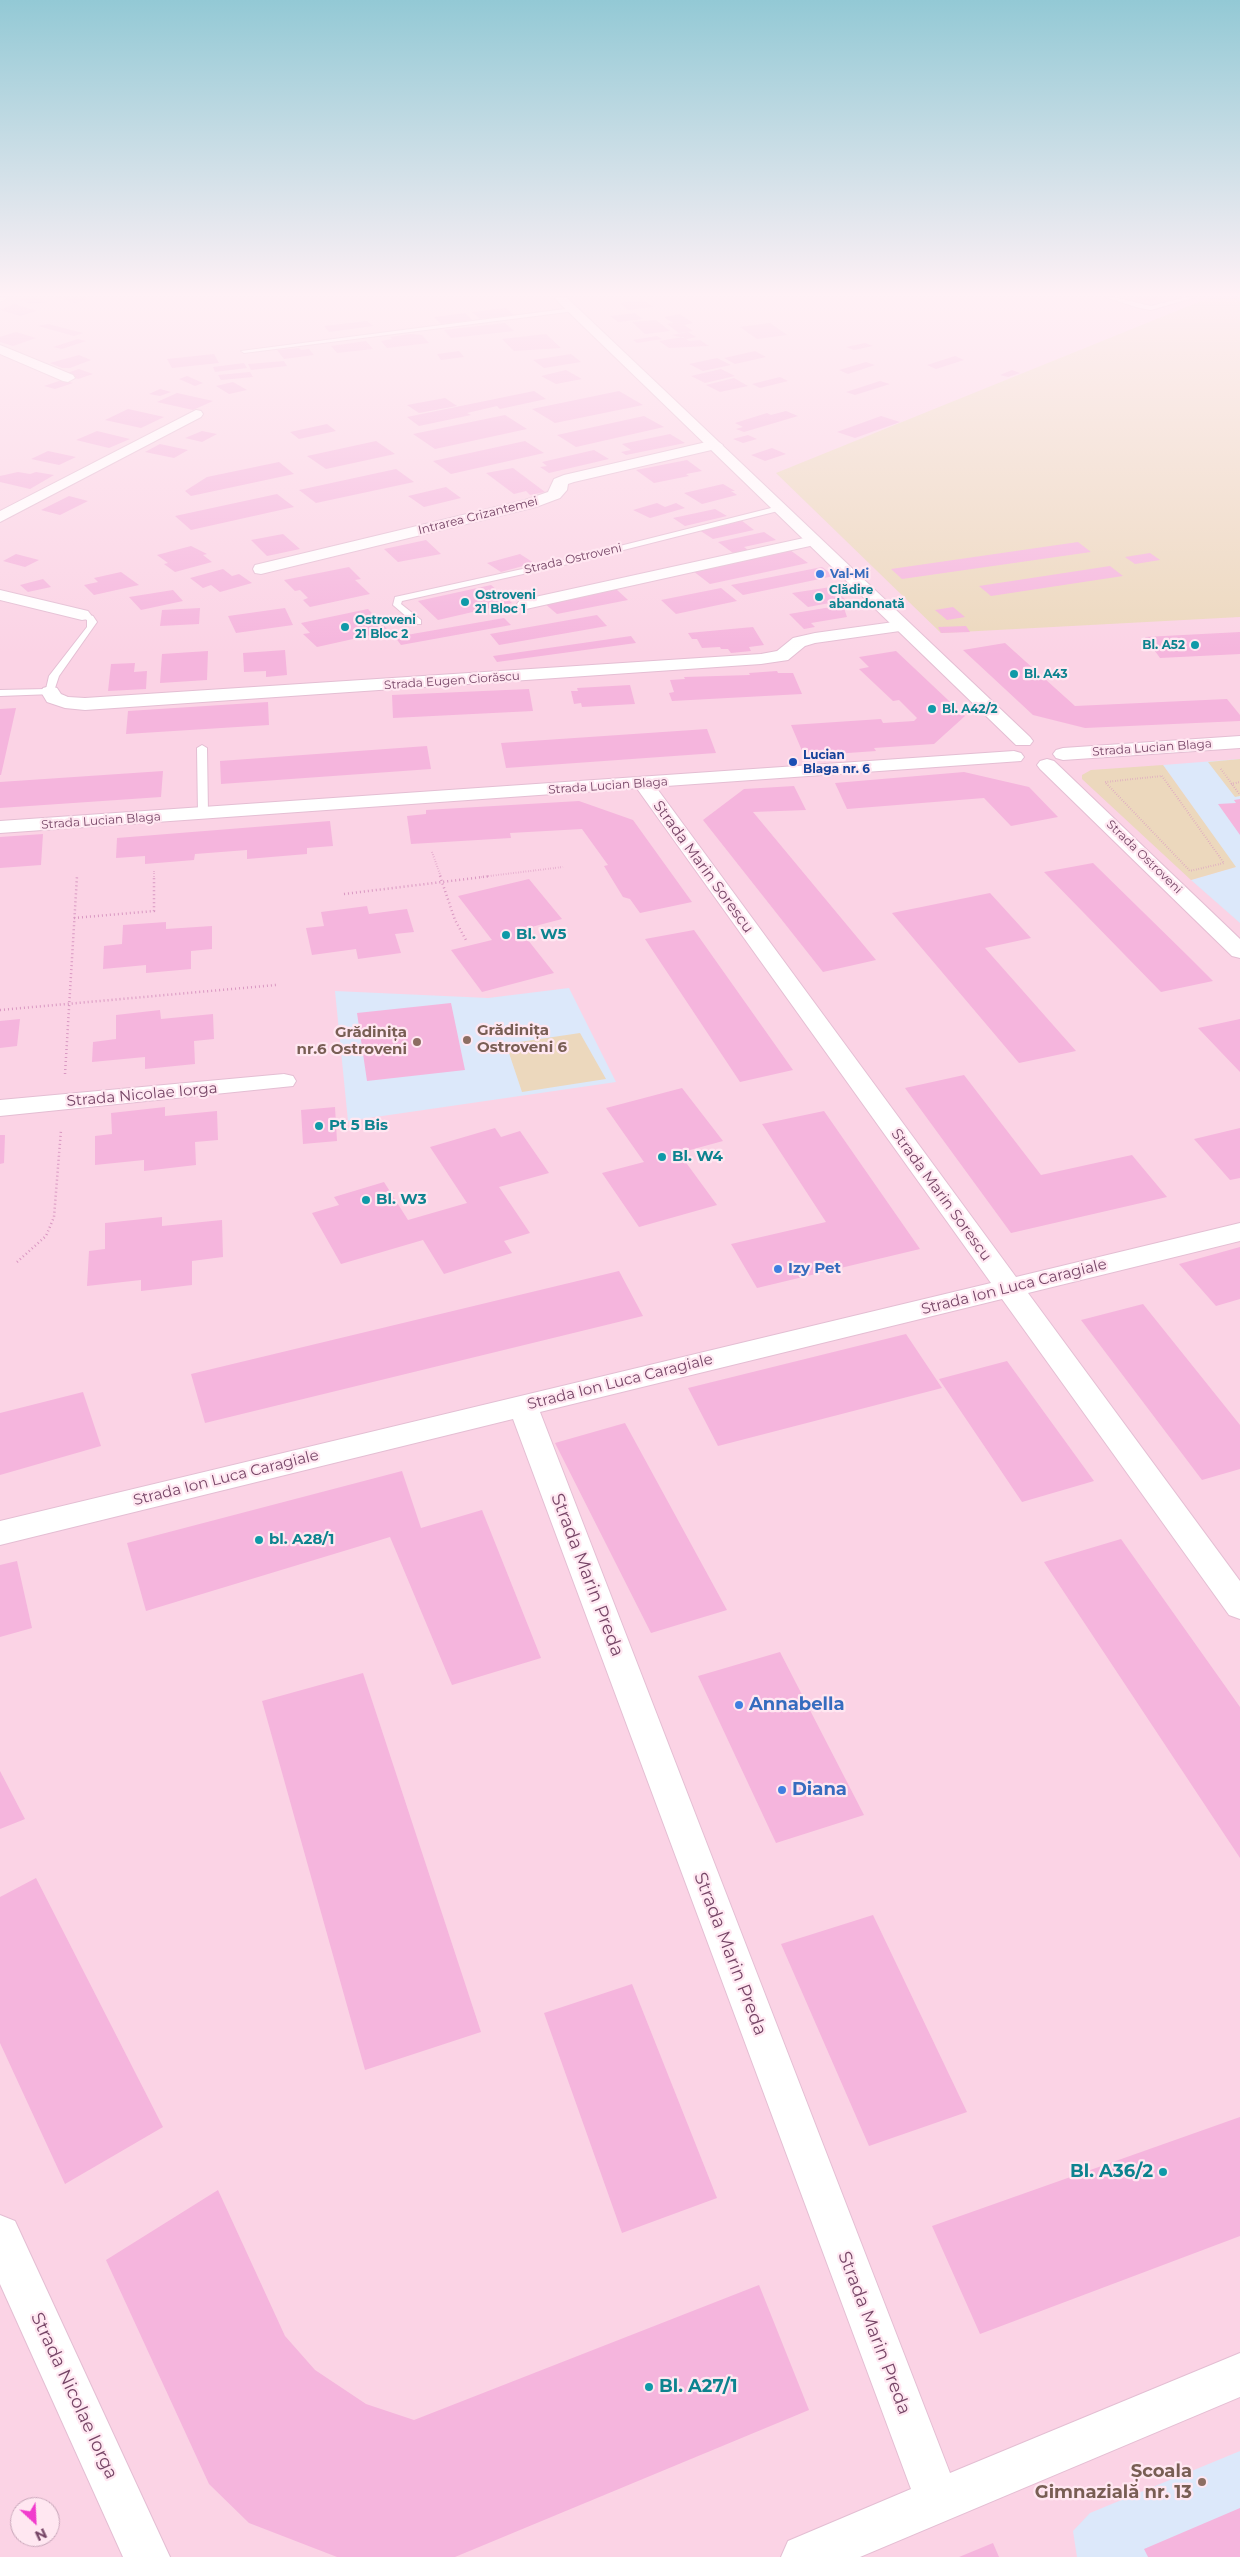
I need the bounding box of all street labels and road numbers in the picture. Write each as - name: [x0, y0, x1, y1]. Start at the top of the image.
- street label: Intrarea Crizantemei: [417, 494, 539, 538]
- street label: Strada Ostroveni: [523, 541, 623, 577]
- street label: Strada Eugen Ciorăscu: [384, 669, 520, 693]
- street label: Strada Lucian Blaga: [1092, 737, 1212, 759]
- street label: Strada Lucian Blaga: [548, 775, 668, 797]
- street label: Strada Marin Sorescu: [649, 797, 757, 937]
- street label: Strada Lucian Blaga: [41, 810, 161, 832]
- street label: Strada Ostroveni: [1103, 817, 1185, 897]
- street label: Strada Nicolae Iorga: [66, 1079, 218, 1111]
- street label: Strada Marin Sorescu: [887, 1125, 995, 1265]
- street label: Strada Ion Luca Caragiale: [919, 1255, 1109, 1319]
- street label: Strada Ion Luca Caragiale: [525, 1350, 715, 1414]
- street label: Strada Ion Luca Caragiale: [131, 1446, 321, 1510]
- street label: Strada Marin Preda: [546, 1490, 628, 1660]
- street label: Strada Marin Preda: [689, 1869, 771, 2039]
- street label: Strada Marin Preda: [833, 2248, 915, 2418]
- street label: Strada Nicolae Iorga: [26, 2309, 122, 2483]

